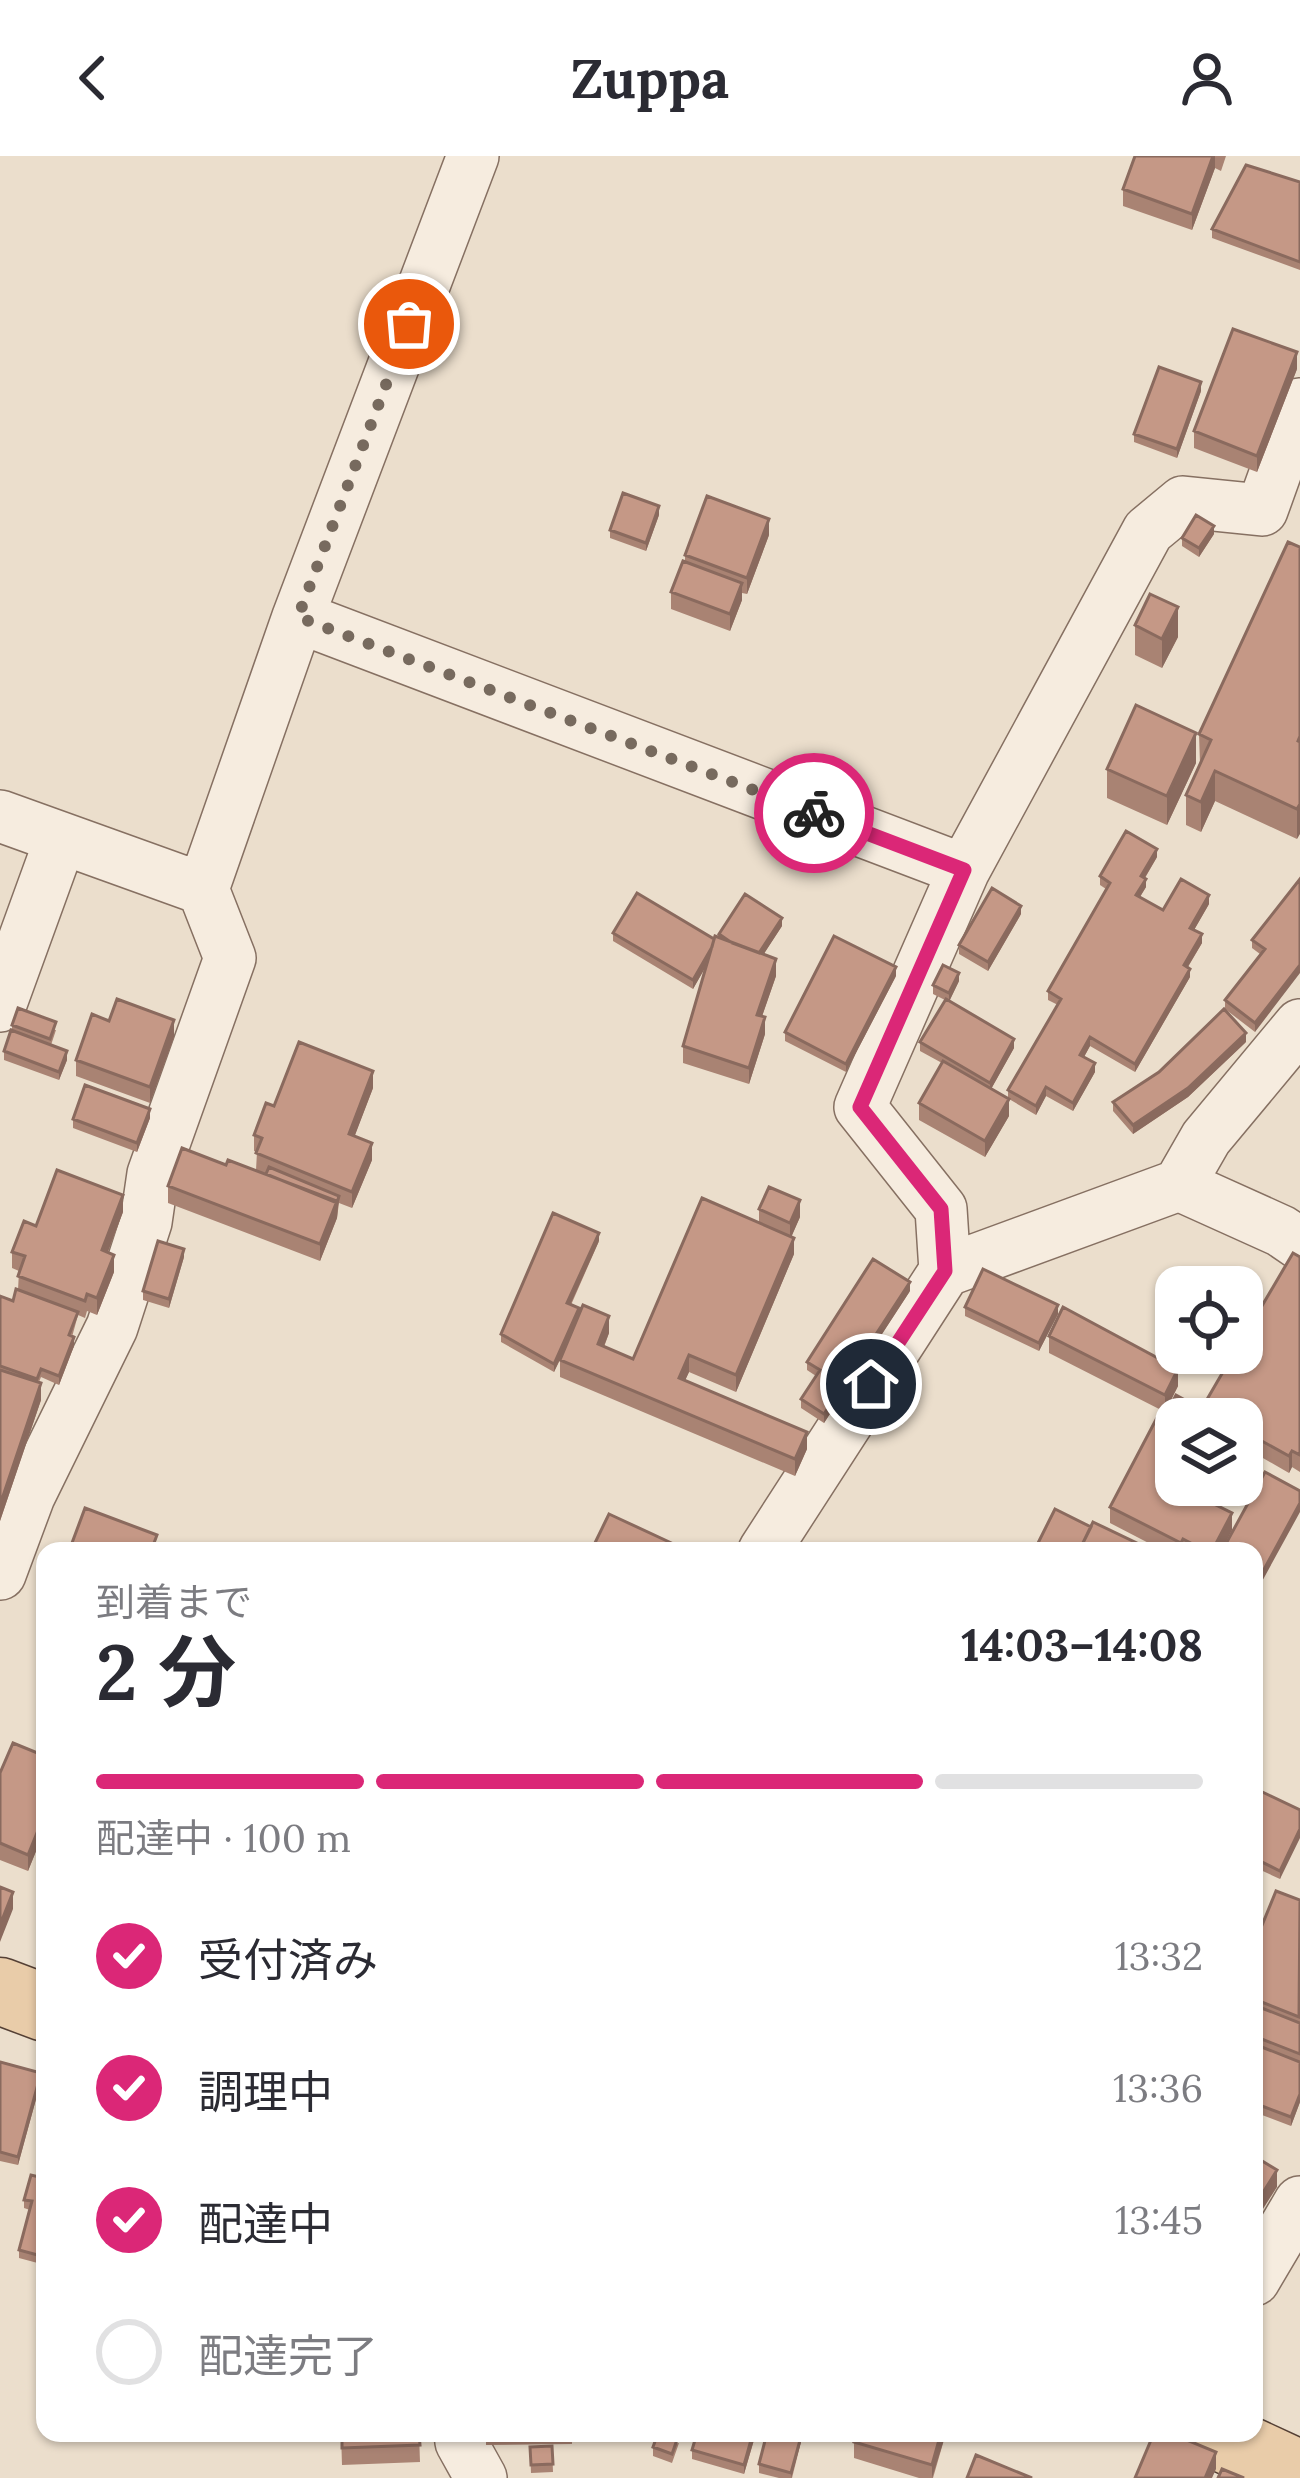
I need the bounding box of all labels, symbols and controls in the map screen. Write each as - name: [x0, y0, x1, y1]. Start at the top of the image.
- text: Zuppa: [571, 44, 729, 113]
- icon: back: [60, 45, 126, 111]
- icon: person: [1174, 45, 1240, 111]
- pin: [358, 273, 460, 375]
- icon: bag: [376, 291, 442, 357]
- courier: [754, 753, 874, 873]
- icon: bike: [781, 780, 847, 846]
- map controls: [1155, 1266, 1263, 1506]
- button: locate: [1155, 1266, 1263, 1374]
- pin: [820, 1333, 922, 1435]
- icon: home: [838, 1351, 904, 1417]
- button: layers: [1155, 1398, 1263, 1506]
- text: 到着まで: [96, 1577, 252, 1627]
- text: 14:03–14:08: [961, 1616, 1203, 1673]
- text: 2 分: [96, 1622, 236, 1721]
- text: 配達中 · 100 m: [96, 1813, 351, 1863]
- icon: check: [96, 1923, 162, 1989]
- text: 受付済み: [198, 1931, 378, 1988]
- text: 13:32: [1115, 1931, 1203, 1981]
- icon: check: [96, 2055, 162, 2121]
- text: 調理中: [198, 2063, 333, 2120]
- text: 13:36: [1113, 2063, 1203, 2113]
- icon: check: [96, 2187, 162, 2253]
- text: 配達中: [198, 2195, 333, 2252]
- text: 13:45: [1115, 2195, 1203, 2245]
- text: 配達完了: [198, 2327, 378, 2384]

